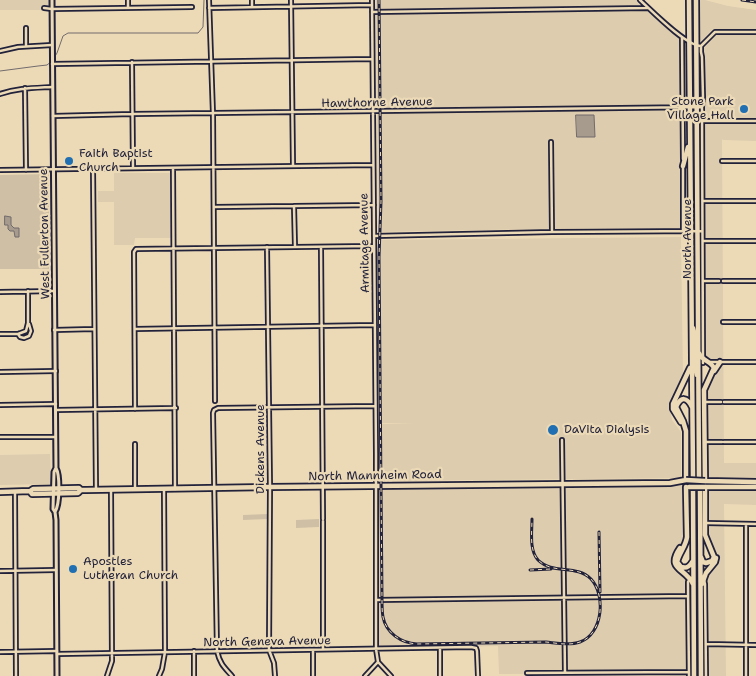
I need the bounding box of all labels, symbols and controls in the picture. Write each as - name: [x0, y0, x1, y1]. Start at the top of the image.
- street label: Hawthorne Avenue: [321, 95, 433, 111]
- place label: Stone Park Village Hall: [667, 95, 734, 123]
- marker: Stone Park Village Hall: [738, 103, 750, 115]
- place label: Faith Baptist Church: [79, 147, 153, 175]
- marker: Faith Baptist Church: [63, 155, 75, 167]
- street label: West Fullerton Avenue: [37, 168, 53, 300]
- street label: Armitage Avenue: [357, 193, 373, 293]
- street label: North Avenue: [681, 199, 695, 279]
- street label: Dickens Avenue: [254, 404, 268, 494]
- marker: DaVita Dialysis: [546, 423, 560, 437]
- place label: DaVita Dialysis: [564, 423, 649, 437]
- street label: North Mannheim Road: [308, 468, 442, 484]
- place label: Apostles Lutheran Church: [83, 555, 178, 583]
- marker: Apostles Lutheran Church: [67, 563, 79, 575]
- street label: North Geneva Avenue: [203, 634, 331, 650]

